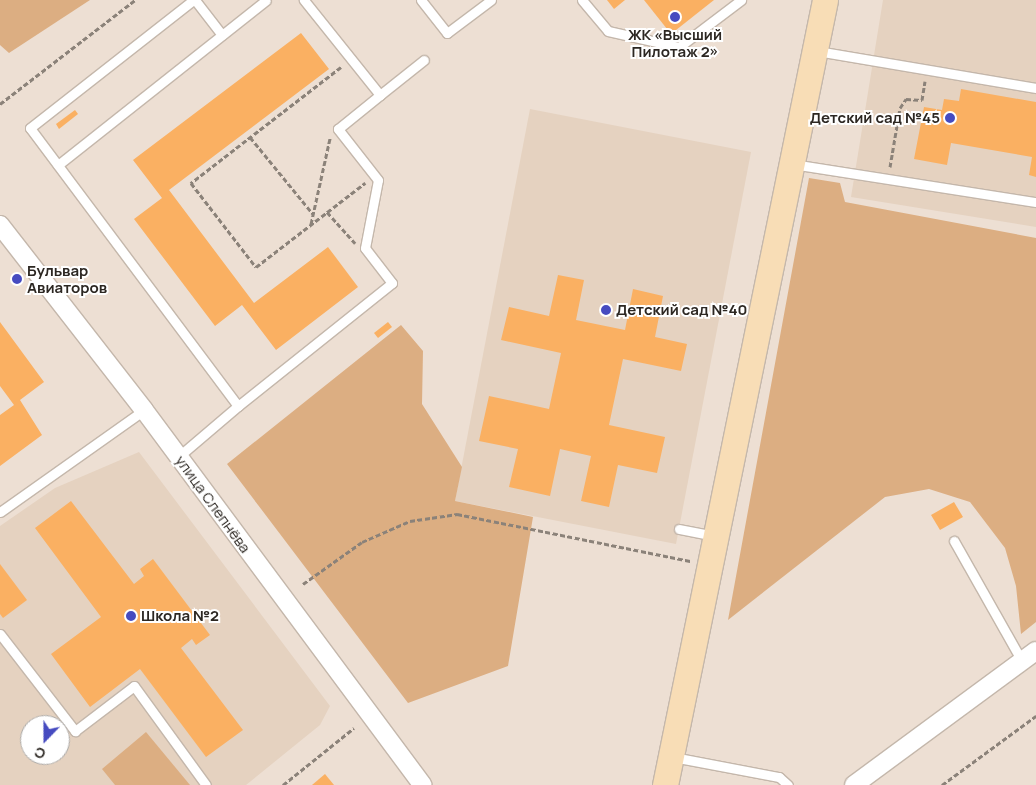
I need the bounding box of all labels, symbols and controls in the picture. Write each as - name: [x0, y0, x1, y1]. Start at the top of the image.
- marker: ЖК «Высший Пилотаж 2»: [669, 11, 681, 23]
- place label: ЖК «Высший Пилотаж 2»: [628, 25, 722, 60]
- place label: Детский сад №45: [810, 109, 940, 127]
- marker: Детский сад №45: [944, 112, 956, 124]
- place label: Бульвар Авиаторов: [27, 261, 107, 296]
- marker: Бульвар Авиаторов: [11, 273, 23, 285]
- place label: Детский сад №40: [616, 301, 747, 319]
- marker: Детский сад №40: [600, 304, 612, 316]
- street label: улица Слепнёва: [172, 452, 254, 556]
- place label: Школа №2: [141, 607, 219, 625]
- marker: Школа №2: [125, 610, 137, 622]
- north arrow: [20, 715, 70, 765]
- text: С: [31, 743, 48, 764]

